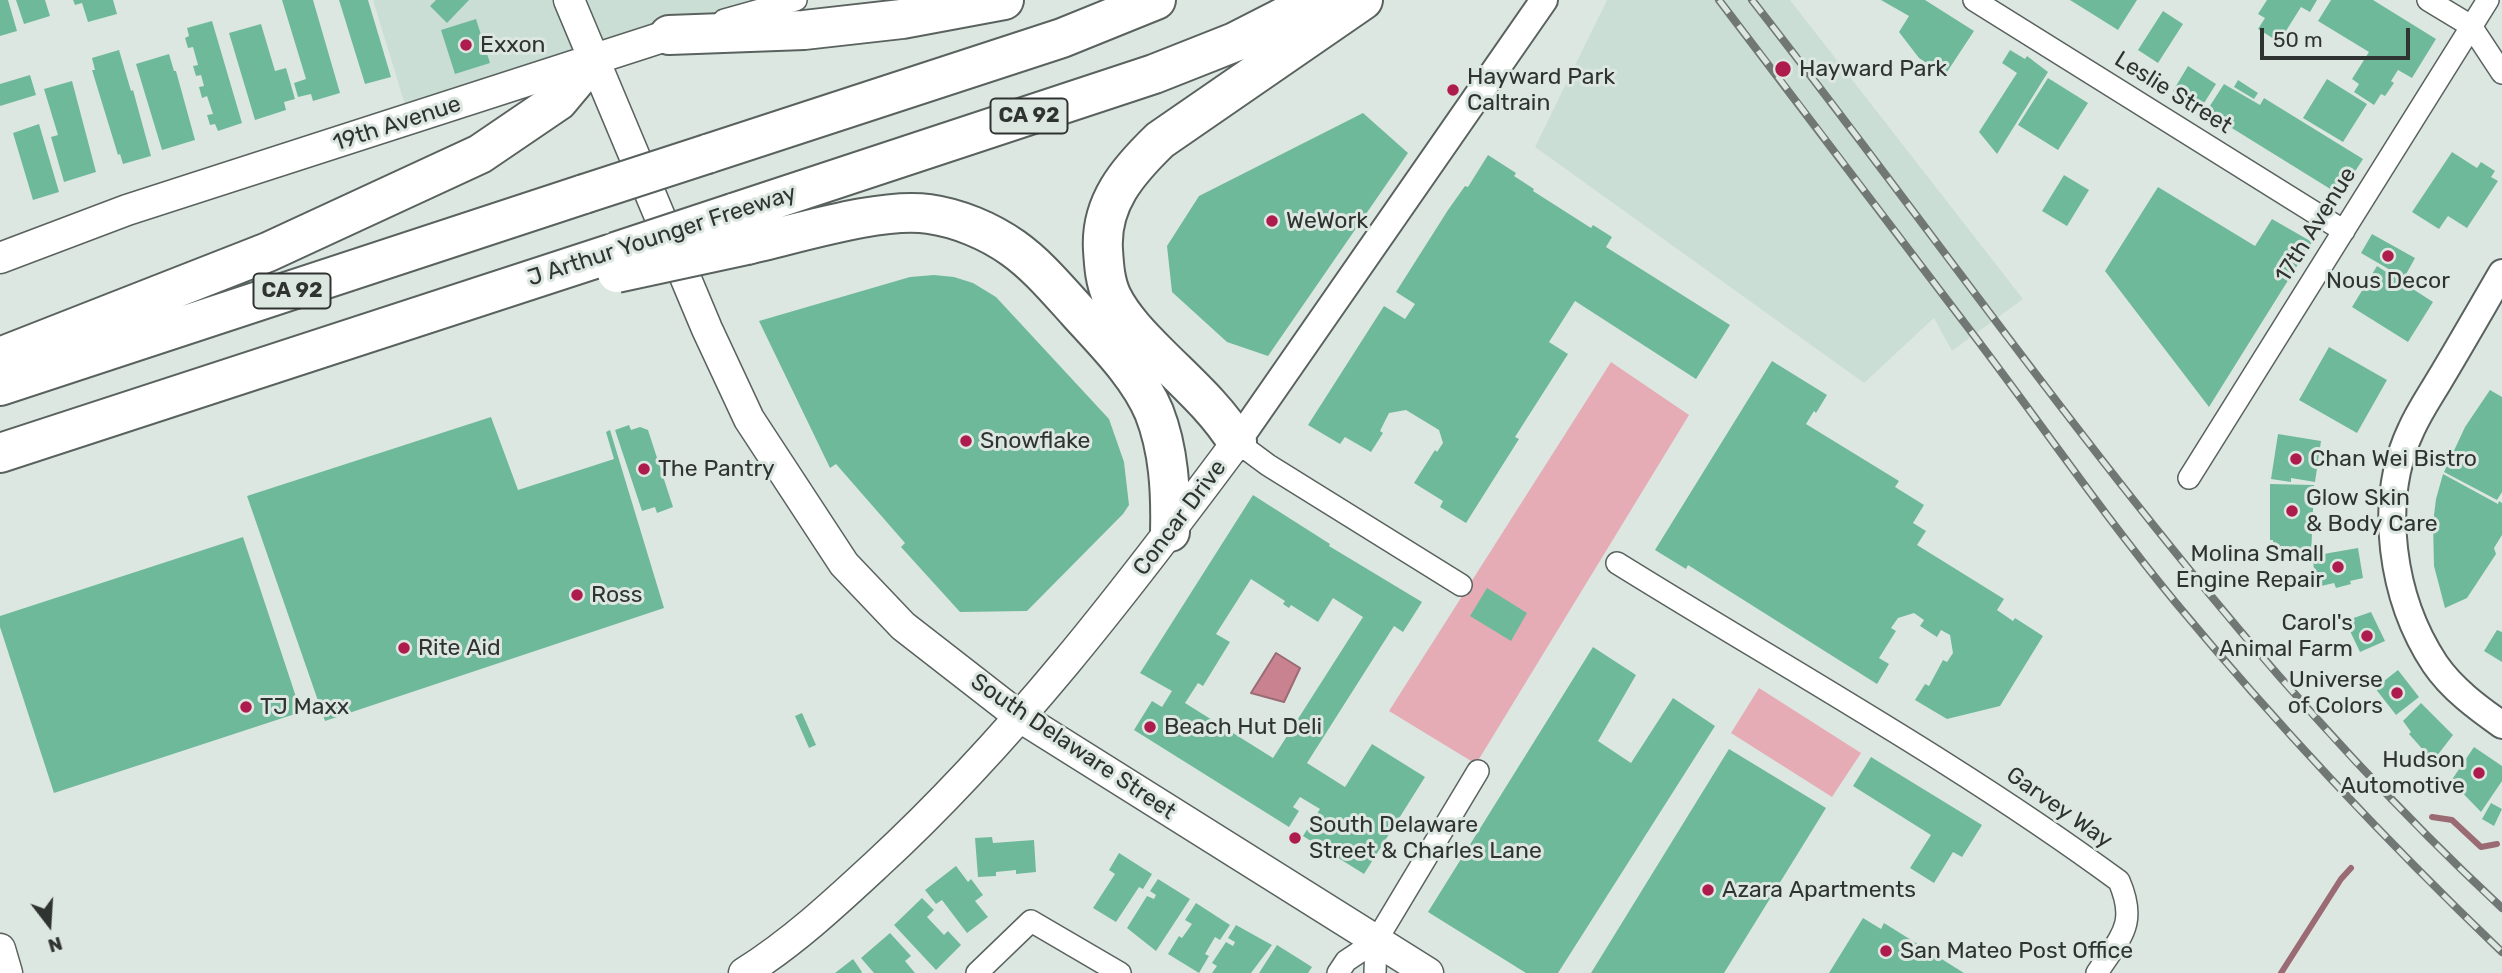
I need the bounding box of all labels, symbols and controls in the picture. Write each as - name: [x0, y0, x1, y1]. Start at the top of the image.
- scale bar: [2264, 14, 2414, 58]
- text: 50 m: [2273, 27, 2323, 52]
- place label: Exxon: [480, 31, 546, 59]
- marker: Exxon: [458, 37, 474, 53]
- street label: Leslie Street: [2109, 46, 2237, 140]
- place label: Hayward Park: [1799, 55, 1947, 83]
- marker: Hayward Park: [1773, 59, 1793, 79]
- place label: Hayward Park Caltrain: [1467, 63, 1615, 117]
- marker: Hayward Park Caltrain: [1445, 82, 1461, 98]
- street label: 19th Avenue: [330, 90, 464, 158]
- road number: CA 92: [990, 99, 1068, 134]
- street label: 17th Avenue: [2270, 162, 2362, 288]
- street label: J Arthur Younger Freeway: [524, 179, 800, 293]
- place label: WeWork: [1286, 207, 1368, 235]
- marker: WeWork: [1264, 213, 1280, 229]
- marker: Nous Decor: [2380, 248, 2396, 264]
- place label: Nous Decor: [2326, 267, 2450, 295]
- road number: CA 92: [254, 274, 330, 308]
- place label: Snowflake: [980, 427, 1090, 455]
- marker: Snowflake: [958, 433, 974, 449]
- place label: Chan Wei Bistro: [2310, 445, 2477, 473]
- marker: Chan Wei Bistro: [2288, 451, 2304, 467]
- place label: The Pantry: [658, 455, 775, 483]
- street label: Concar Drive: [1128, 455, 1232, 581]
- marker: The Pantry: [636, 461, 652, 477]
- place label: Glow Skin & Body Care: [2306, 484, 2438, 538]
- marker: Glow Skin & Body Care: [2284, 503, 2300, 519]
- place label: Molina Small Engine Repair: [2176, 540, 2324, 594]
- marker: Molina Small Engine Repair: [2330, 559, 2346, 575]
- place label: Ross: [591, 581, 643, 609]
- marker: Ross: [569, 587, 585, 603]
- place label: Carol's Animal Farm: [2219, 609, 2353, 663]
- marker: Carol's Animal Farm: [2359, 628, 2375, 644]
- place label: Rite Aid: [418, 634, 501, 662]
- marker: Rite Aid: [396, 640, 412, 656]
- place label: Universe of Colors: [2288, 666, 2383, 720]
- street label: South Delaware Street: [965, 668, 1181, 826]
- marker: Universe of Colors: [2389, 685, 2405, 701]
- place label: TJ Maxx: [260, 693, 349, 721]
- marker: TJ Maxx: [238, 699, 254, 715]
- place label: Beach Hut Deli: [1164, 713, 1322, 741]
- marker: Beach Hut Deli: [1142, 719, 1158, 735]
- place label: Hudson Automotive: [2340, 746, 2465, 800]
- street label: Garvey Way: [2001, 761, 2117, 855]
- marker: Hudson Automotive: [2471, 765, 2487, 781]
- place label: South Delaware Street & Charles Lane: [1309, 811, 1542, 865]
- marker: South Delaware Street & Charles Lane: [1287, 830, 1303, 846]
- place label: Azara Apartments: [1722, 876, 1916, 904]
- marker: Azara Apartments: [1700, 882, 1716, 898]
- north arrow: [14, 889, 84, 959]
- text: N: [45, 932, 65, 958]
- place label: San Mateo Post Office: [1900, 937, 2133, 965]
- marker: San Mateo Post Office: [1878, 943, 1894, 959]

